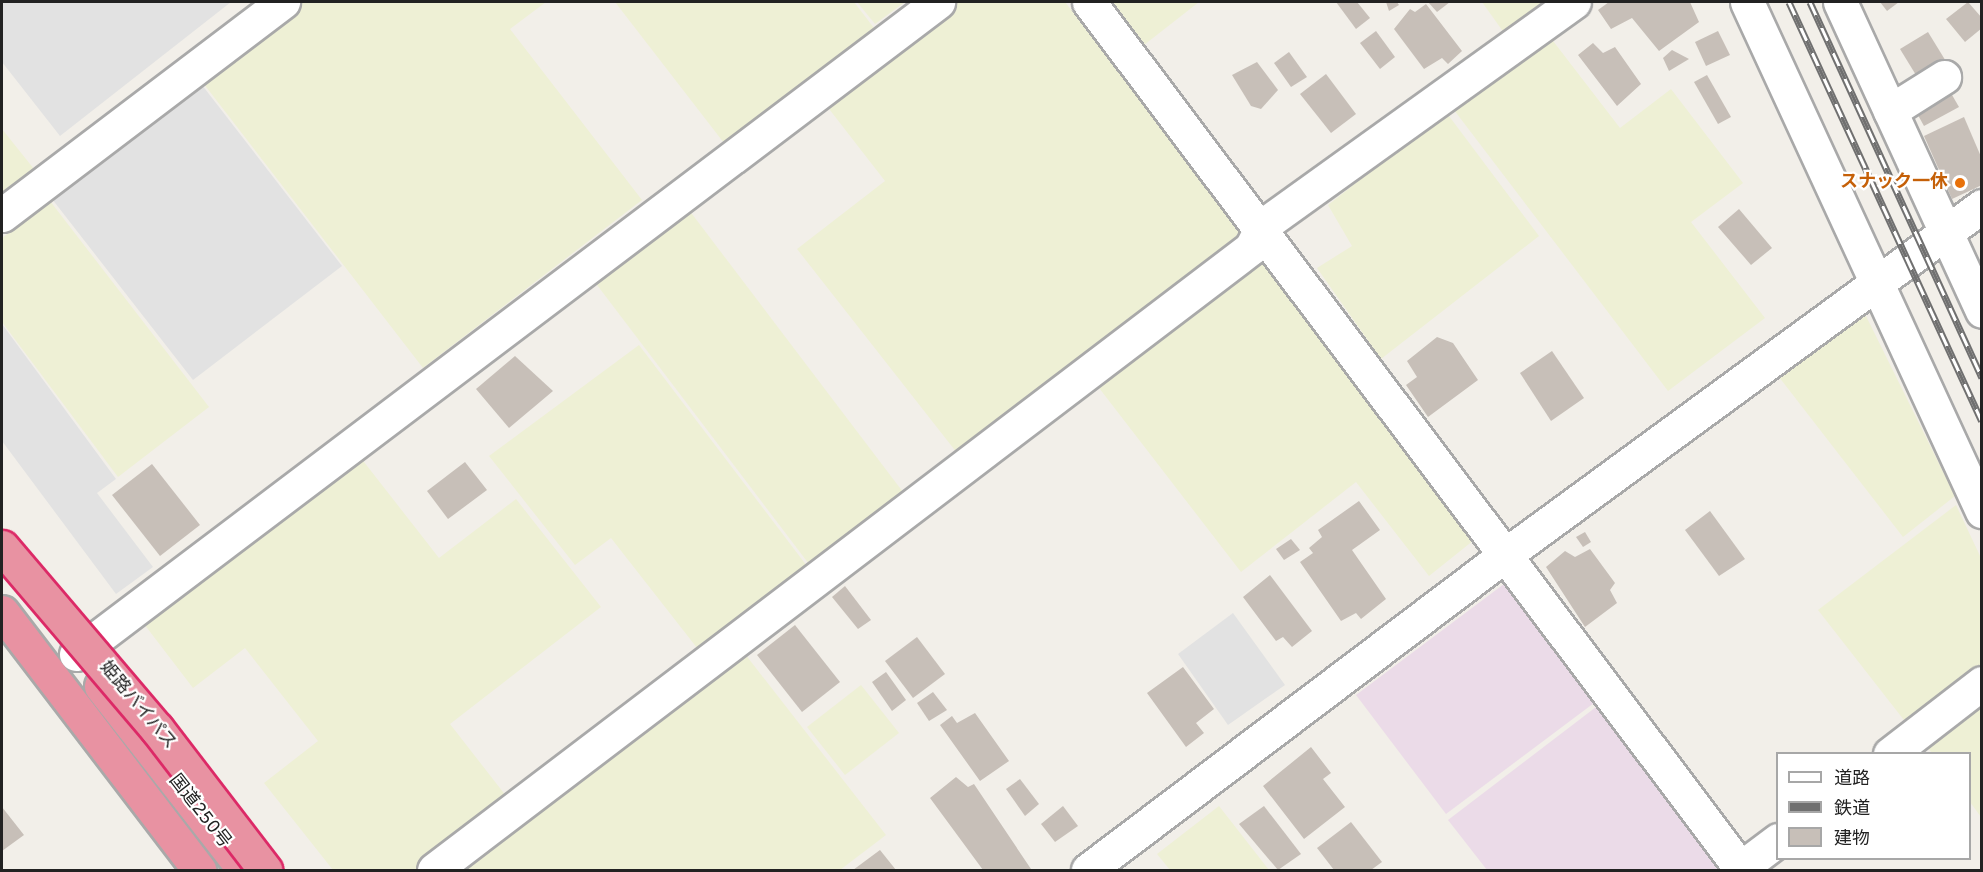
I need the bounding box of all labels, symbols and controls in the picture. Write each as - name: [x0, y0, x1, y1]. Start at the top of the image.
- place label: スナック一休: [1840, 172, 1948, 194]
- marker: スナック一休: [1953, 176, 1967, 190]
- street label: 姫路バイパス: [94, 658, 180, 754]
- legend: [1776, 752, 1971, 860]
- text: 道路: [1834, 768, 1870, 791]
- street label: 国道250号: [163, 771, 235, 853]
- text: 鉄道: [1834, 798, 1870, 821]
- text: 建物: [1834, 828, 1870, 851]

